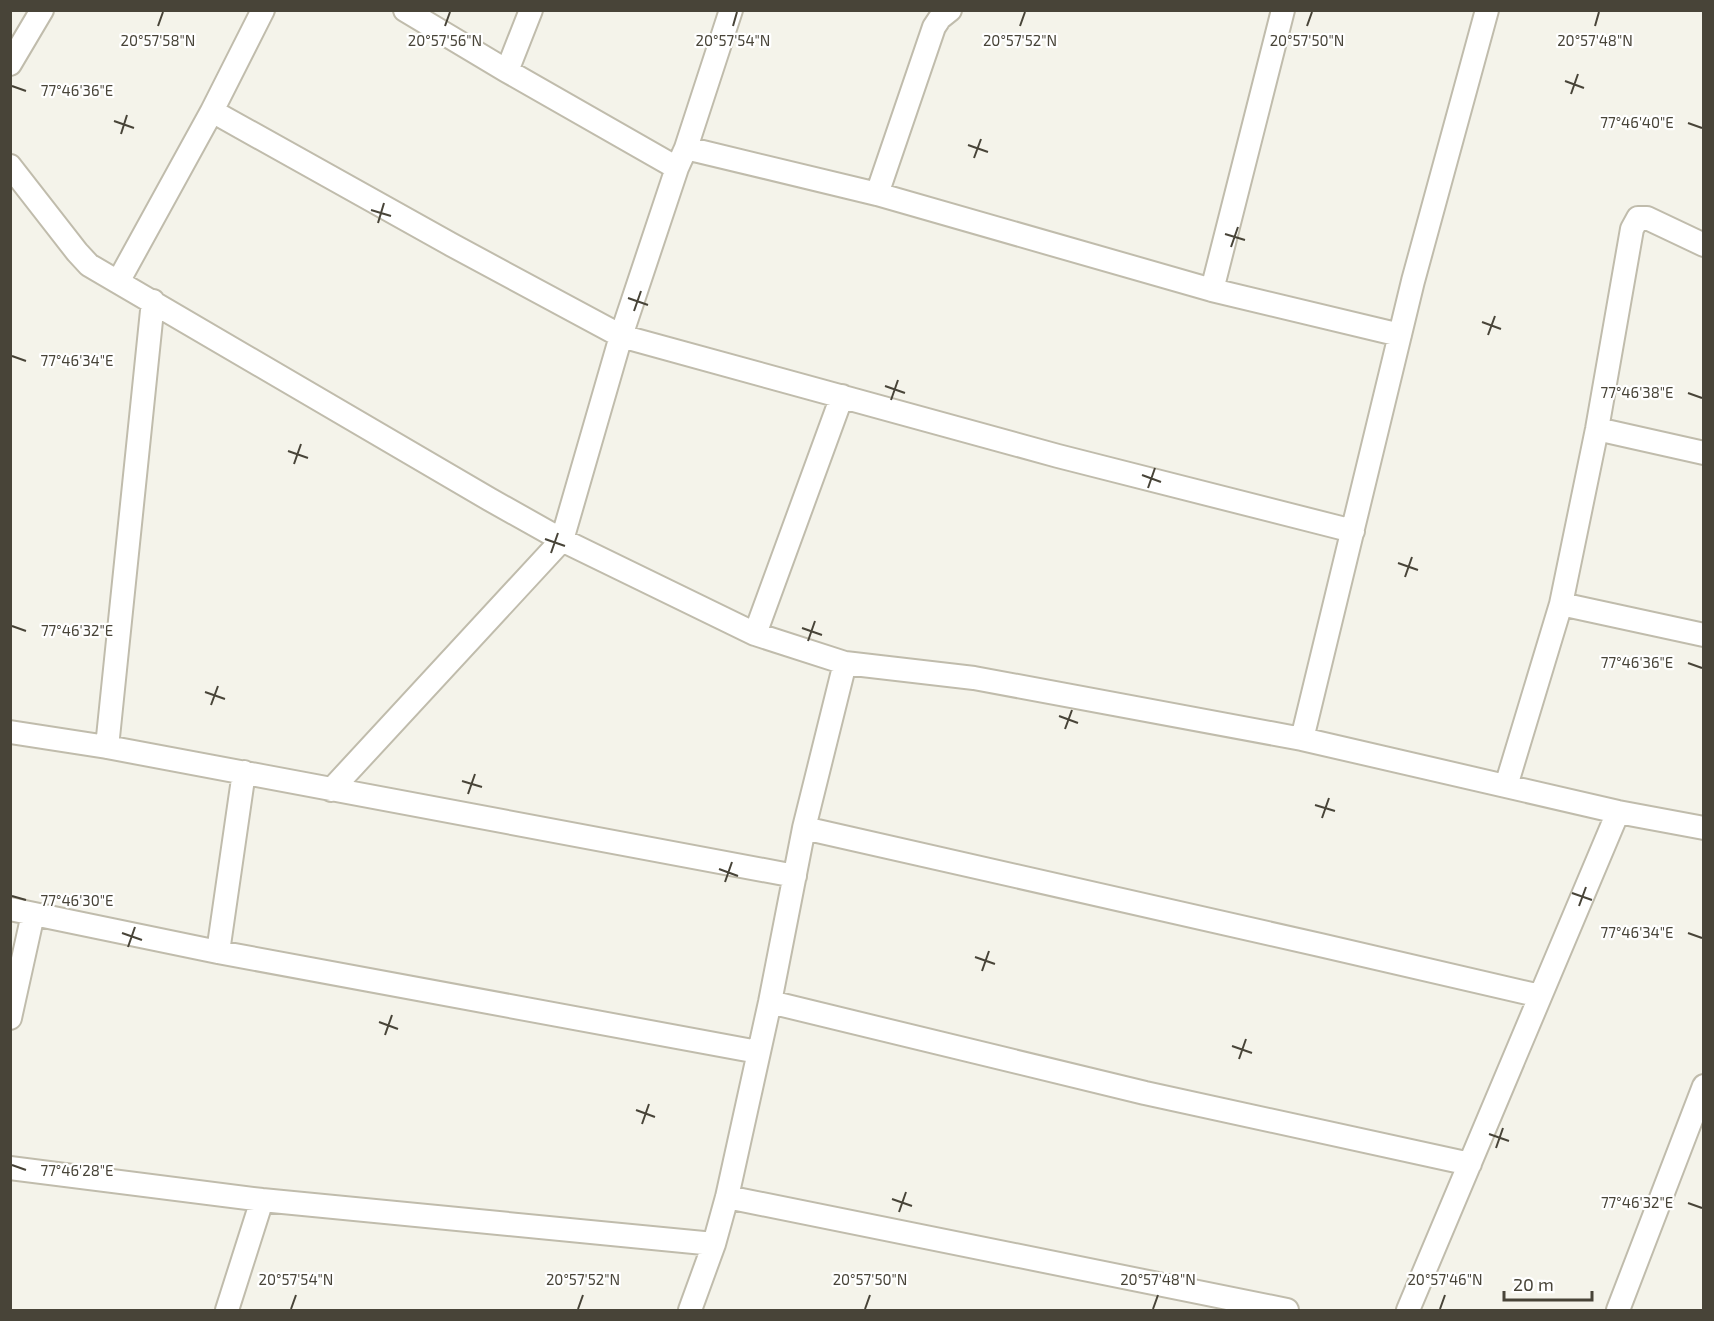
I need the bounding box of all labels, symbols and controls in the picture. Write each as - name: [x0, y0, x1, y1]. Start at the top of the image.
- text: 20°57'58"N: [121, 31, 195, 49]
- text: 20°57'56"N: [408, 31, 482, 49]
- text: 20°57'54"N: [696, 31, 770, 49]
- text: 20°57'52"N: [983, 31, 1057, 49]
- text: 20°57'50"N: [1270, 31, 1344, 49]
- text: 20°57'48"N: [1557, 31, 1633, 49]
- text: 77°46'36"E: [41, 81, 113, 99]
- text: 77°46'40"E: [1600, 113, 1674, 131]
- text: 77°46'34"E: [41, 351, 113, 369]
- text: 77°46'38"E: [1601, 383, 1673, 401]
- text: 77°46'32"E: [41, 621, 113, 639]
- text: 77°46'36"E: [1601, 653, 1673, 671]
- text: 77°46'30"E: [41, 891, 113, 909]
- text: 77°46'34"E: [1601, 923, 1673, 941]
- text: 77°46'28"E: [41, 1161, 113, 1179]
- text: 77°46'32"E: [1601, 1193, 1673, 1211]
- scale bar: [1504, 1264, 1592, 1302]
- text: 20°57'54"N: [259, 1270, 333, 1288]
- text: 20°57'52"N: [546, 1270, 620, 1288]
- text: 20°57'50"N: [833, 1270, 907, 1288]
- text: 20°57'48"N: [1120, 1270, 1196, 1288]
- text: 20°57'46"N: [1407, 1270, 1483, 1288]
- text: 20 m: [1513, 1273, 1554, 1295]

